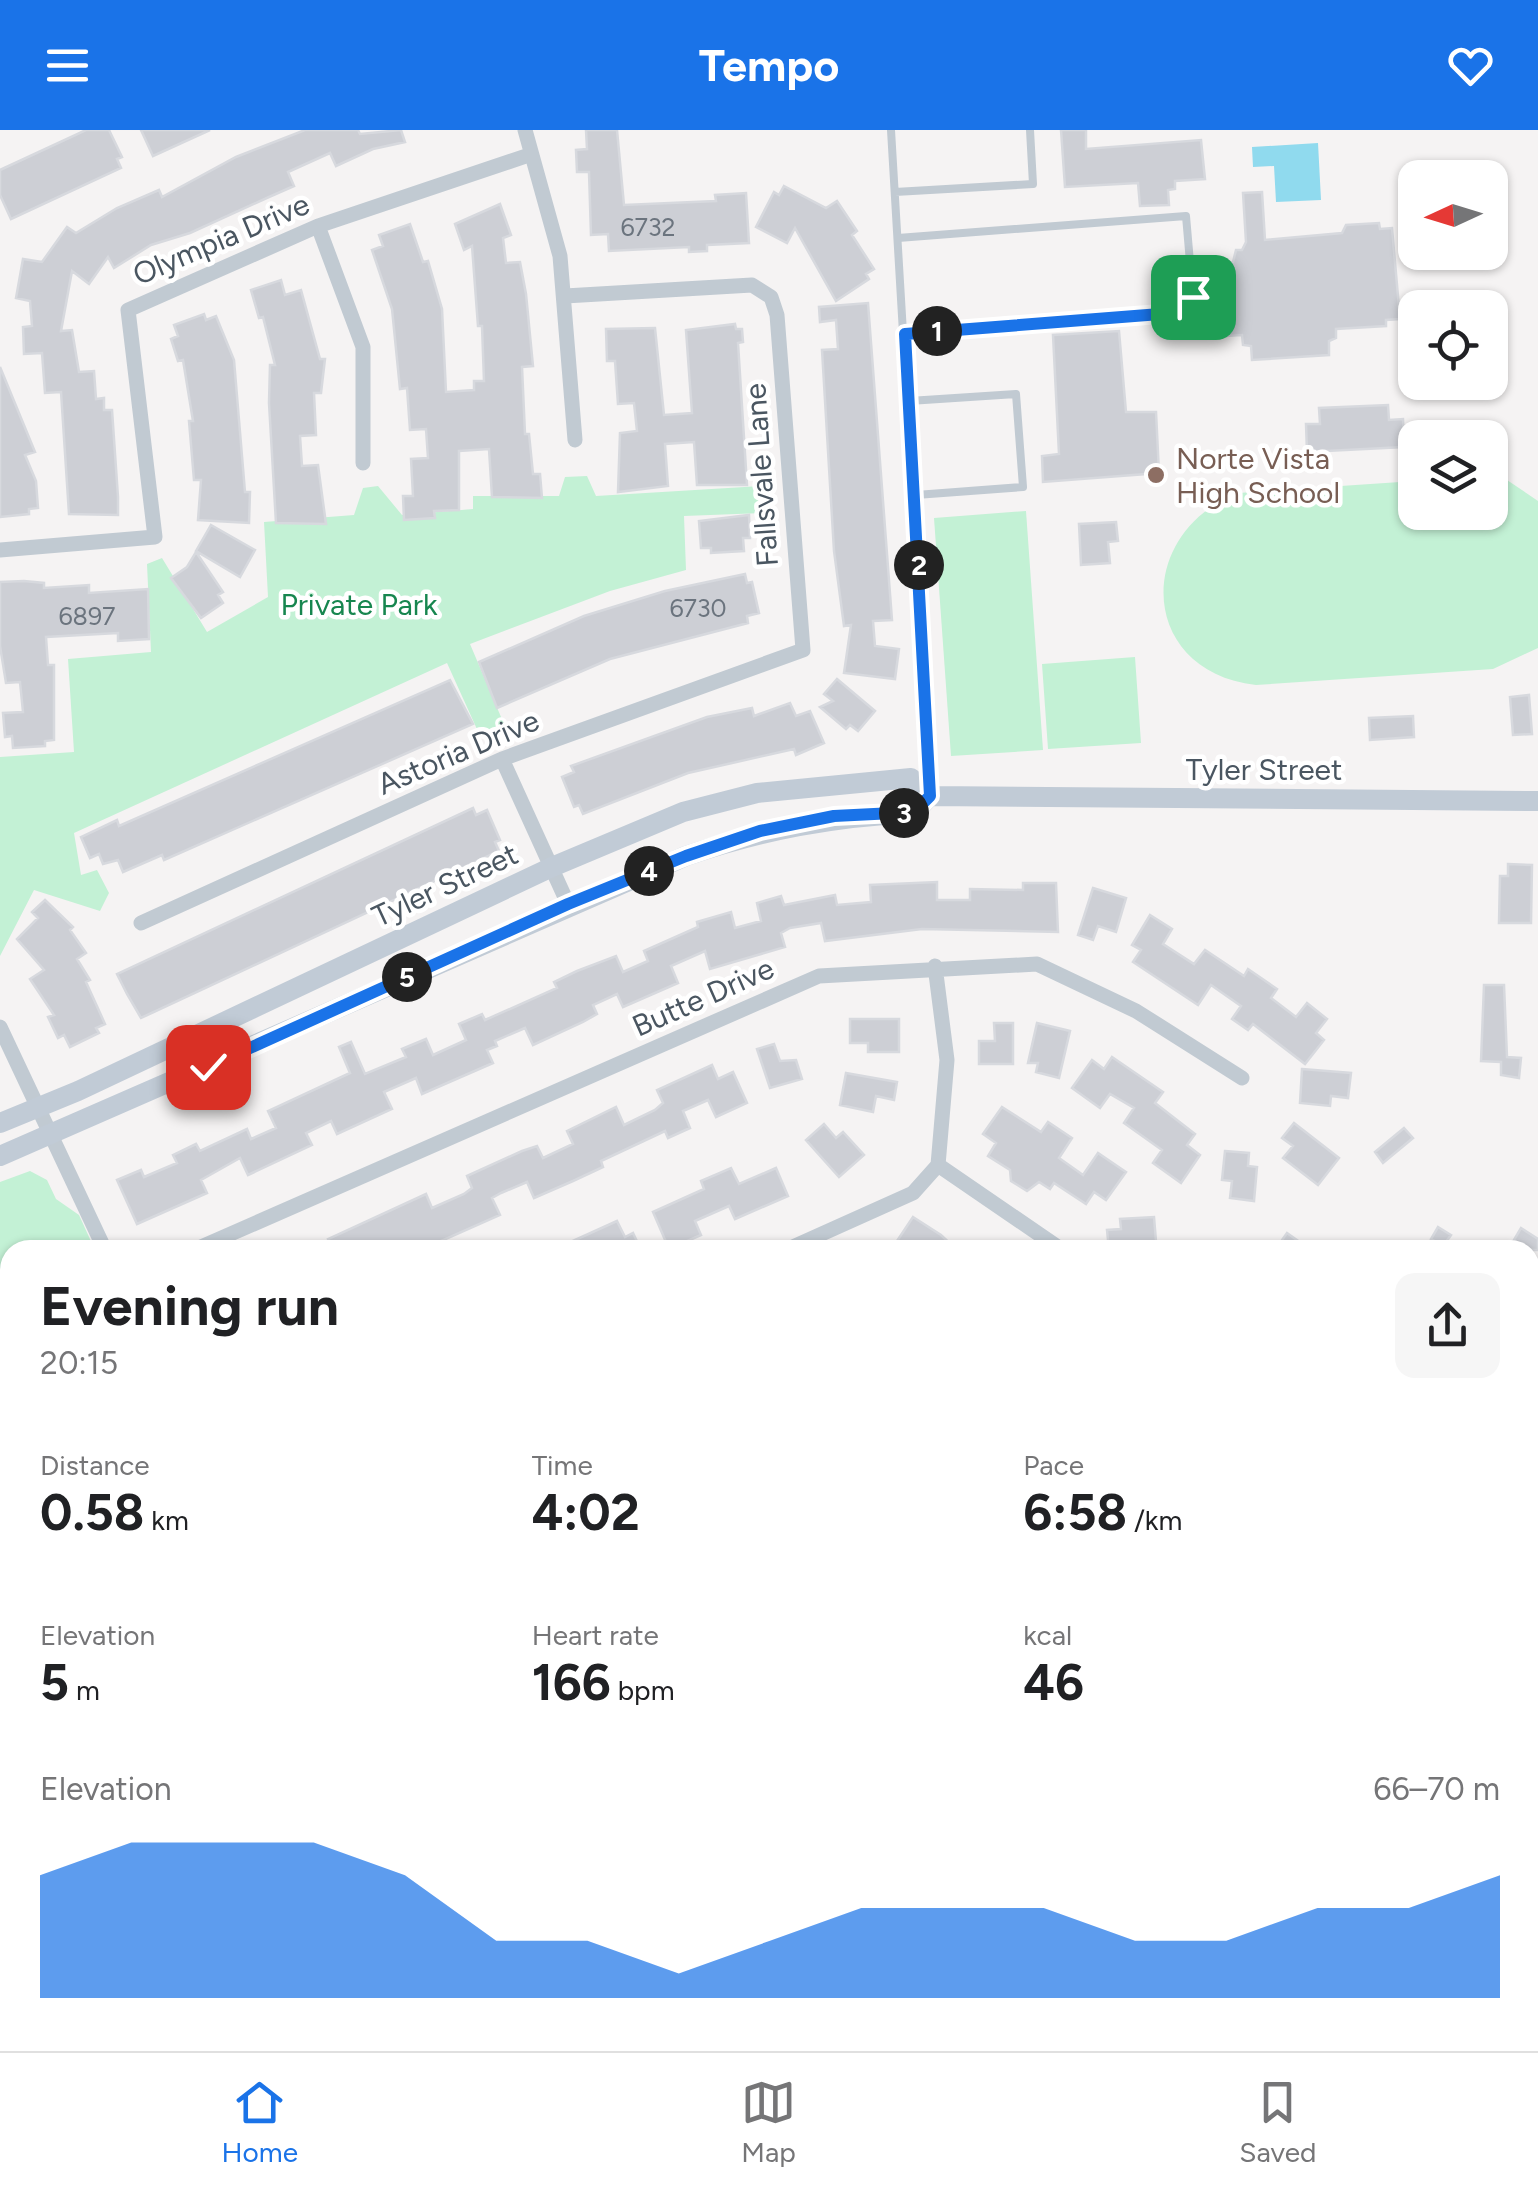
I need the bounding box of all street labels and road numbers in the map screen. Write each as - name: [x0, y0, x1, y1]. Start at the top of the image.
- street label: Olympia Drive: [127, 185, 315, 293]
- street label: Fallsvale Lane: [736, 382, 786, 568]
- street label: Astoria Drive: [372, 701, 544, 803]
- street label: Tyler Street: [1186, 751, 1342, 788]
- street label: Tyler Street: [366, 835, 524, 935]
- street label: Butte Drive: [627, 949, 779, 1045]

